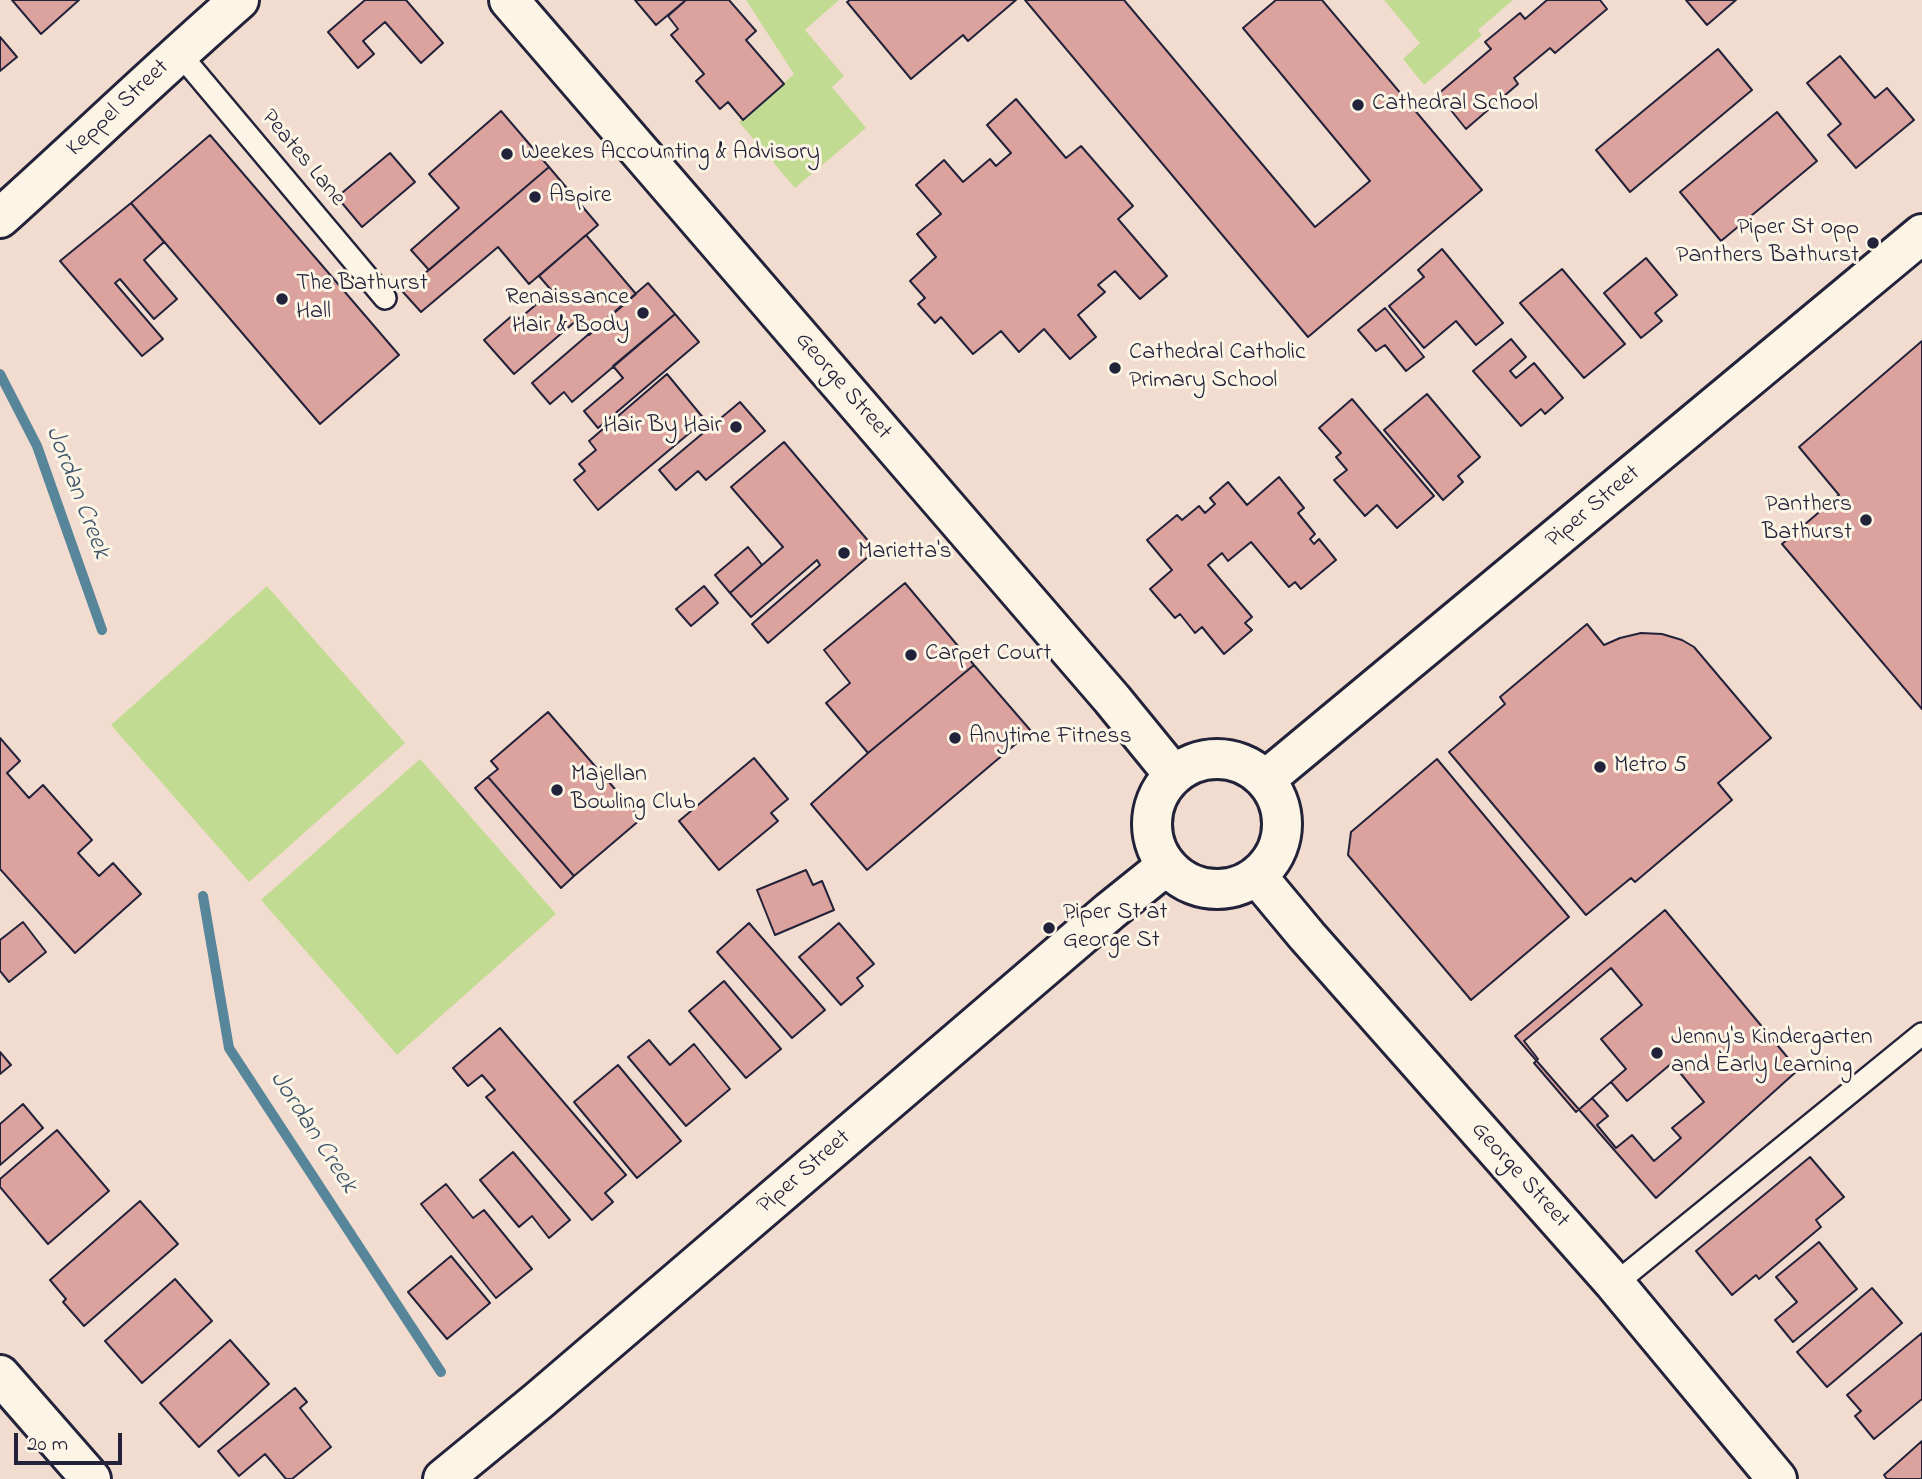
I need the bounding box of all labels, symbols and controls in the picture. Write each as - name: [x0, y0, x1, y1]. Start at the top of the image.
- street label: Keppel Street: [62, 54, 176, 164]
- place label: Cathedral School: [1372, 91, 1538, 119]
- marker: Cathedral School: [1350, 97, 1366, 113]
- street label: Peates Lane: [253, 105, 351, 213]
- place label: Weekes Accounting & Advisory: [521, 140, 820, 168]
- marker: Weekes Accounting & Advisory: [499, 146, 515, 162]
- place label: Aspire: [549, 183, 612, 211]
- marker: Aspire: [527, 189, 543, 205]
- place label: Piper St opp Panthers Bathurst: [1676, 215, 1859, 271]
- marker: Piper St opp Panthers Bathurst: [1865, 235, 1881, 251]
- place label: The Bathurst Hall: [296, 271, 428, 327]
- place label: Renaissance Hair & Body: [505, 285, 629, 341]
- marker: The Bathurst Hall: [274, 291, 290, 307]
- marker: Renaissance Hair & Body: [635, 305, 651, 321]
- street label: George Street: [787, 327, 897, 447]
- place label: Cathedral Catholic Primary School: [1129, 340, 1306, 396]
- marker: Cathedral Catholic Primary School: [1107, 360, 1123, 376]
- place label: Hair By Hair: [603, 413, 722, 441]
- marker: Hair By Hair: [728, 419, 744, 435]
- water label: Jordan Creek: [36, 422, 116, 564]
- street label: Piper Street: [1541, 460, 1647, 556]
- place label: Panthers Bathurst: [1762, 492, 1852, 548]
- marker: Panthers Bathurst: [1858, 512, 1874, 528]
- place label: Marietta's: [858, 539, 952, 567]
- marker: Marietta's: [836, 545, 852, 561]
- place label: Carpet Court: [925, 641, 1051, 669]
- marker: Carpet Court: [903, 647, 919, 663]
- place label: Anytime Fitness: [969, 724, 1132, 752]
- marker: Anytime Fitness: [947, 730, 963, 746]
- place label: Metro 5: [1614, 753, 1687, 781]
- marker: Metro 5: [1592, 759, 1608, 775]
- place label: Majellan Bowling Club: [571, 762, 695, 818]
- marker: Majellan Bowling Club: [549, 782, 565, 798]
- place label: Piper St at George St: [1063, 900, 1168, 956]
- marker: Piper St at George St: [1041, 920, 1057, 936]
- place label: Jenny's Kindergarten and Early Learning: [1671, 1025, 1873, 1081]
- marker: Jenny's Kindergarten and Early Learning: [1649, 1045, 1665, 1061]
- water label: Jordan Creek: [261, 1066, 363, 1200]
- street label: George Street: [1464, 1117, 1574, 1235]
- street label: Piper Street: [752, 1125, 858, 1221]
- scale bar: [18, 1420, 126, 1464]
- text: 20 m: [27, 1430, 68, 1460]

